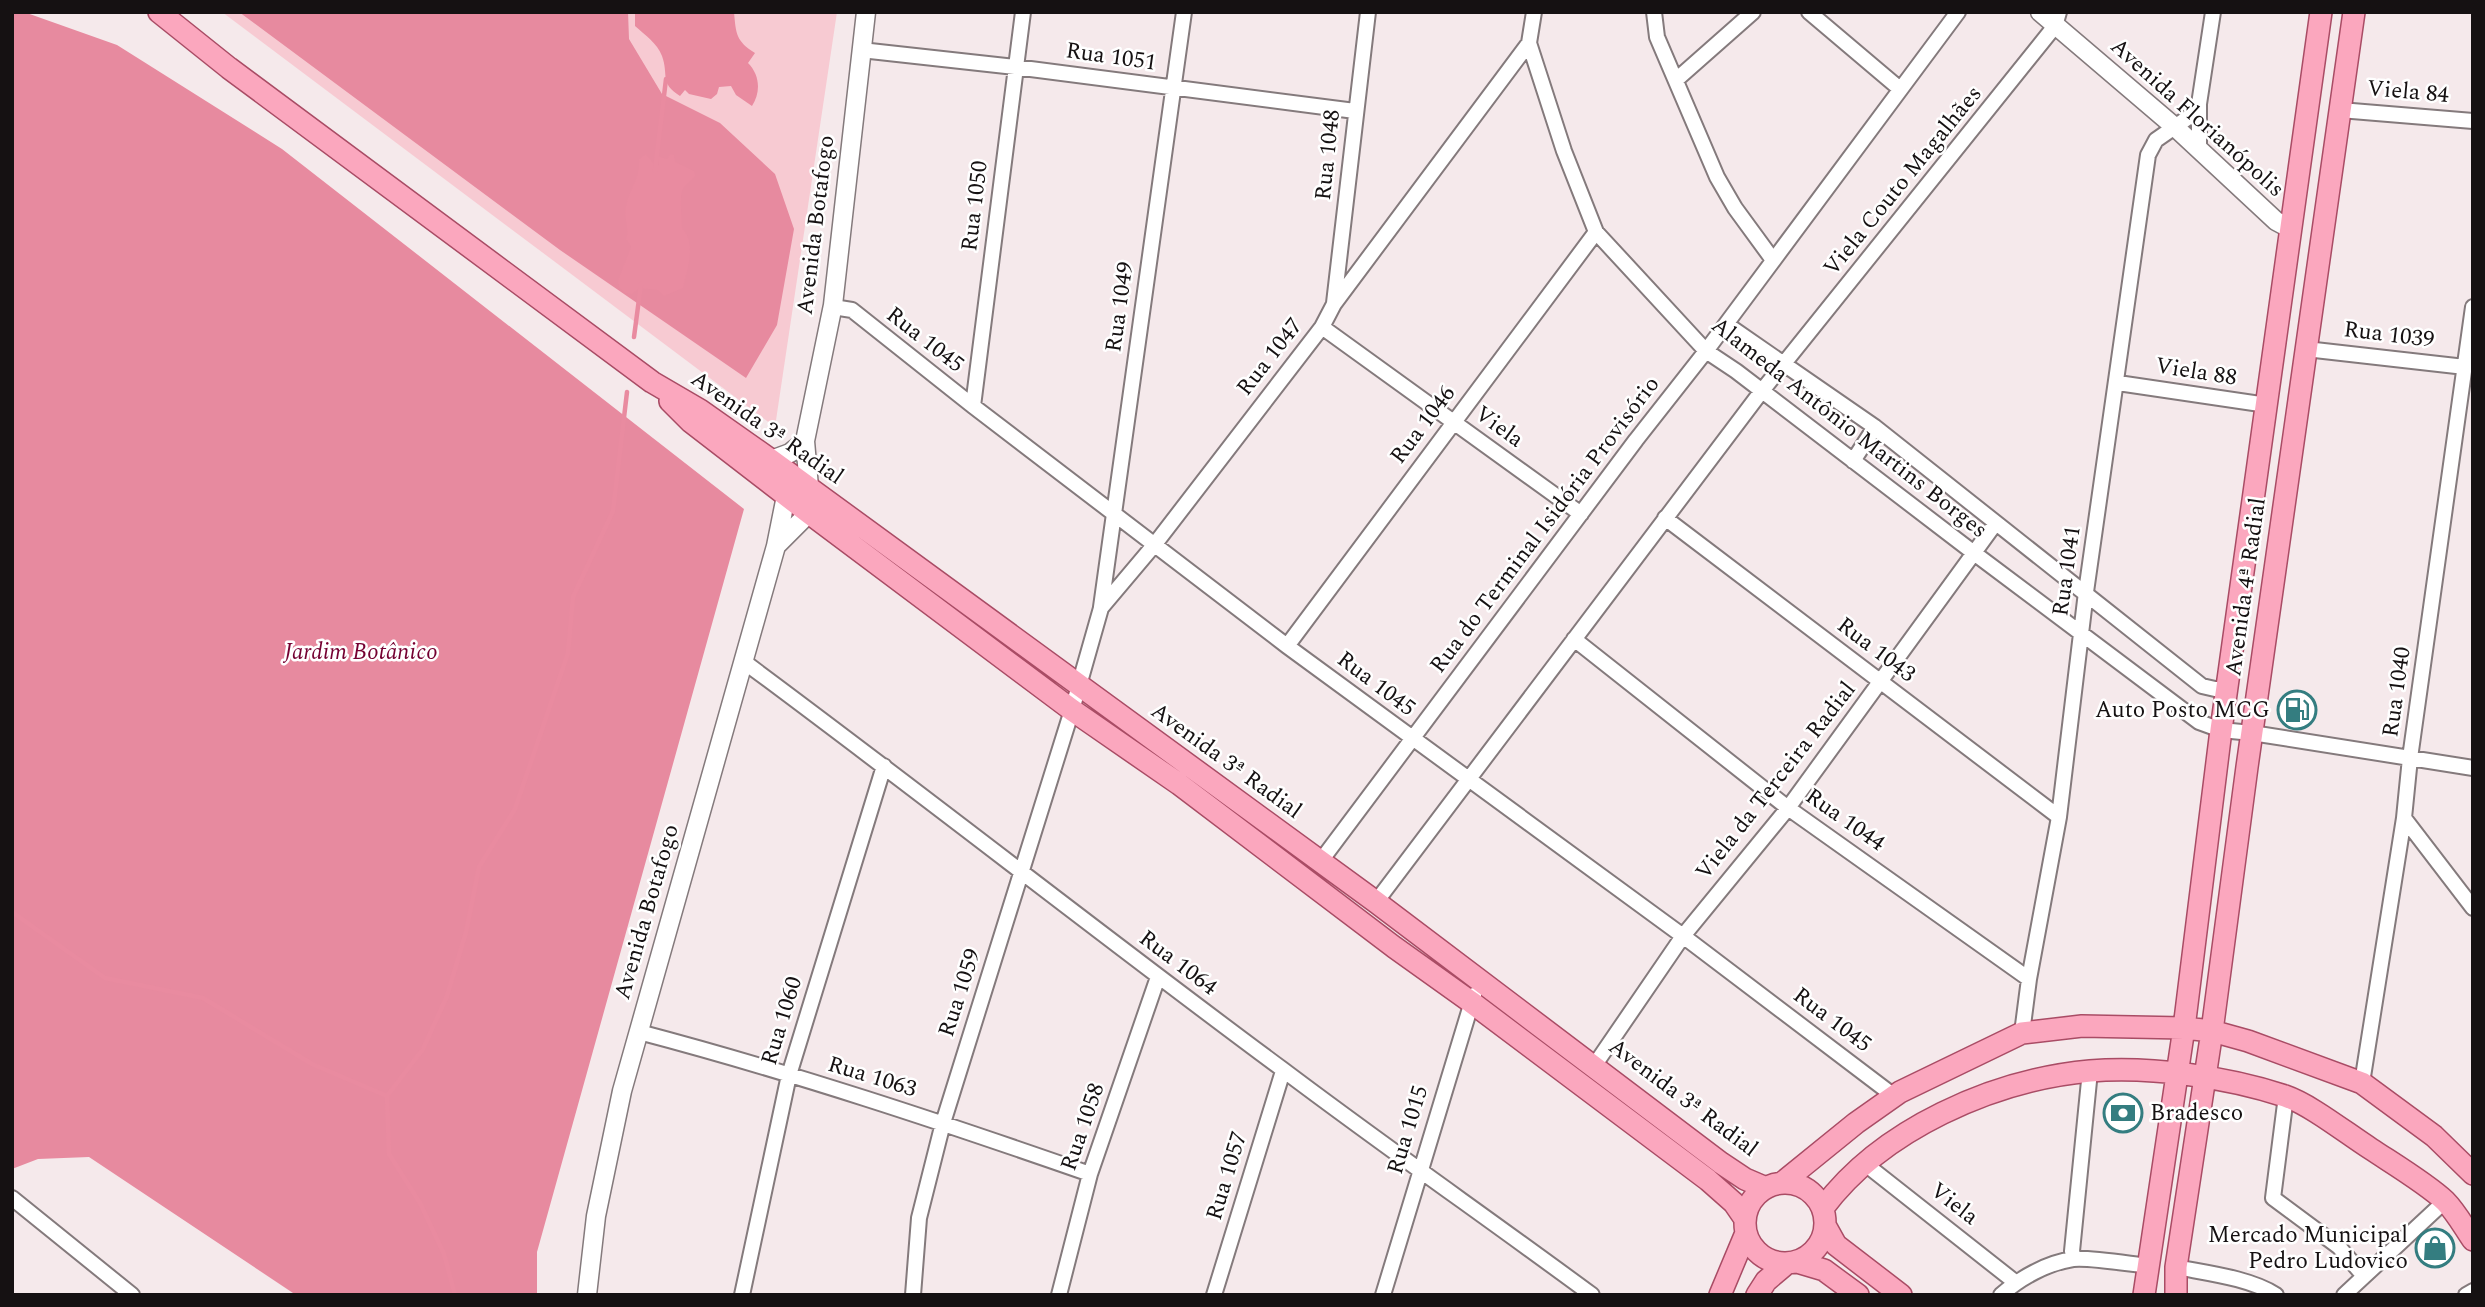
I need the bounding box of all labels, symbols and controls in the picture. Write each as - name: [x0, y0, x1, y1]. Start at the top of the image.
- street label: Avenida Florianópolis: [2102, 30, 2292, 206]
- street label: Rua 1051: [1063, 33, 1159, 81]
- street label: Viela 84: [2366, 71, 2451, 113]
- street label: Viela Couto Magalhães: [1815, 78, 1991, 284]
- street label: Rua 1048: [1306, 108, 1350, 202]
- street label: Avenida Botafogo: [788, 133, 844, 317]
- street label: Rua 1050: [952, 159, 998, 253]
- street label: Rua 1049: [1096, 259, 1144, 355]
- street label: Rua 1045: [878, 298, 972, 382]
- street label: Alameda Antônio Martins Borges: [1703, 309, 1995, 547]
- street label: Rua 1047: [1228, 310, 1312, 404]
- street label: Rua 1039: [2342, 312, 2436, 358]
- street label: Viela 88: [2153, 348, 2239, 396]
- street label: Avenida 3ª Radial: [683, 362, 851, 494]
- street label: Rua do Terminal Isidória Provisório: [1421, 369, 1669, 681]
- street label: Rua 1046: [1382, 378, 1464, 472]
- street label: Viela: [1467, 397, 1531, 457]
- street label: Avenida 4ª Radial: [2216, 495, 2276, 679]
- street label: Rua 1041: [2043, 523, 2091, 619]
- street label: Rua 1043: [1829, 609, 1923, 691]
- park label: Jardim Botânico: [282, 635, 438, 670]
- street label: Rua 1045: [1329, 643, 1423, 725]
- street label: Rua 1040: [2373, 644, 2421, 740]
- street label: Viela da Terceira Radial: [1687, 674, 1865, 888]
- fuel station icon: Auto Posto MCG: [2276, 689, 2318, 731]
- place label: Auto Posto MCG: [2095, 693, 2270, 728]
- street label: Avenida 3ª Radial: [1143, 694, 1309, 828]
- street label: Rua 1044: [1798, 780, 1893, 861]
- street label: Avenida Botafogo: [605, 820, 689, 1004]
- street label: Rua 1064: [1131, 922, 1225, 1005]
- street label: Rua 1059: [929, 944, 991, 1042]
- street label: Rua 1060: [752, 972, 812, 1070]
- street label: Rua 1045: [1785, 979, 1879, 1061]
- street label: Avenida 3ª Radial: [1601, 1030, 1765, 1166]
- street label: Rua 1063: [823, 1047, 921, 1107]
- street label: Rua 1058: [1052, 1078, 1114, 1176]
- street label: Rua 1015: [1378, 1081, 1438, 1179]
- bank icon: Bradesco: [2102, 1092, 2144, 1134]
- place label: Bradesco: [2150, 1096, 2243, 1131]
- street label: Rua 1057: [1197, 1127, 1257, 1225]
- street label: Viela: [1922, 1174, 1986, 1234]
- place label: Mercado Municipal Pedro Ludovico: [2208, 1218, 2408, 1279]
- shop icon: Mercado Municipal Pedro Ludovico: [2414, 1227, 2456, 1269]

